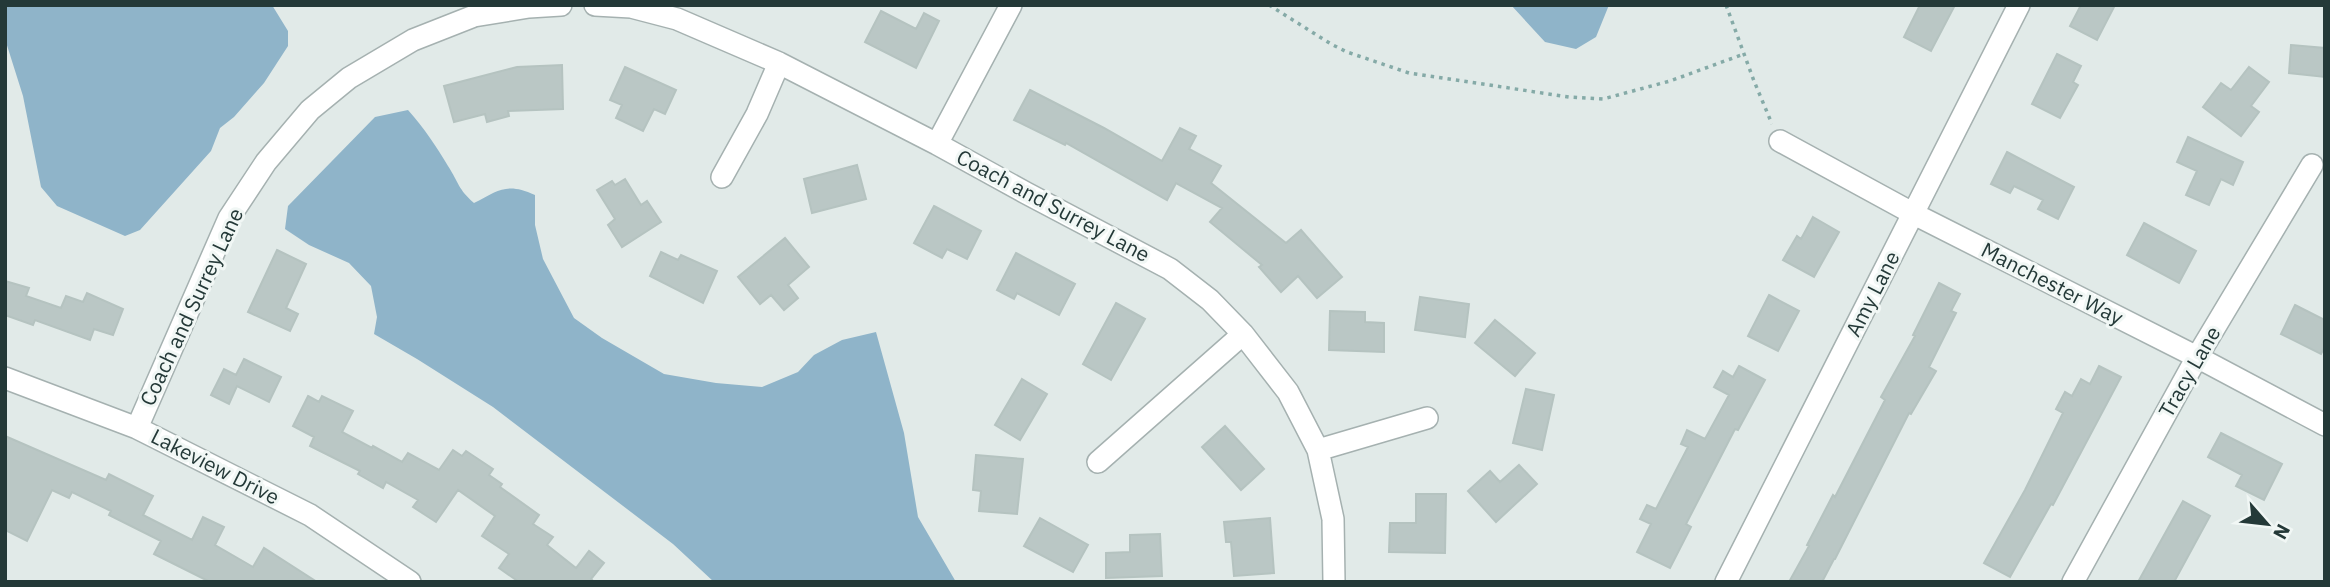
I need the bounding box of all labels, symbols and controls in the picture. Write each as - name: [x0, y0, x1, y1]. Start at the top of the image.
- street label: Coach and Surrey Lane: [952, 142, 1155, 268]
- street label: Coach and Surrey Lane: [133, 203, 249, 410]
- street label: Manchester Way: [1977, 235, 2129, 331]
- street label: Amy Lane: [1839, 246, 1906, 341]
- street label: Tracy Lane: [2152, 321, 2227, 422]
- street label: Lakeview Drive: [146, 422, 284, 511]
- north arrow: [2232, 489, 2302, 559]
- text: N: [2268, 520, 2296, 544]

